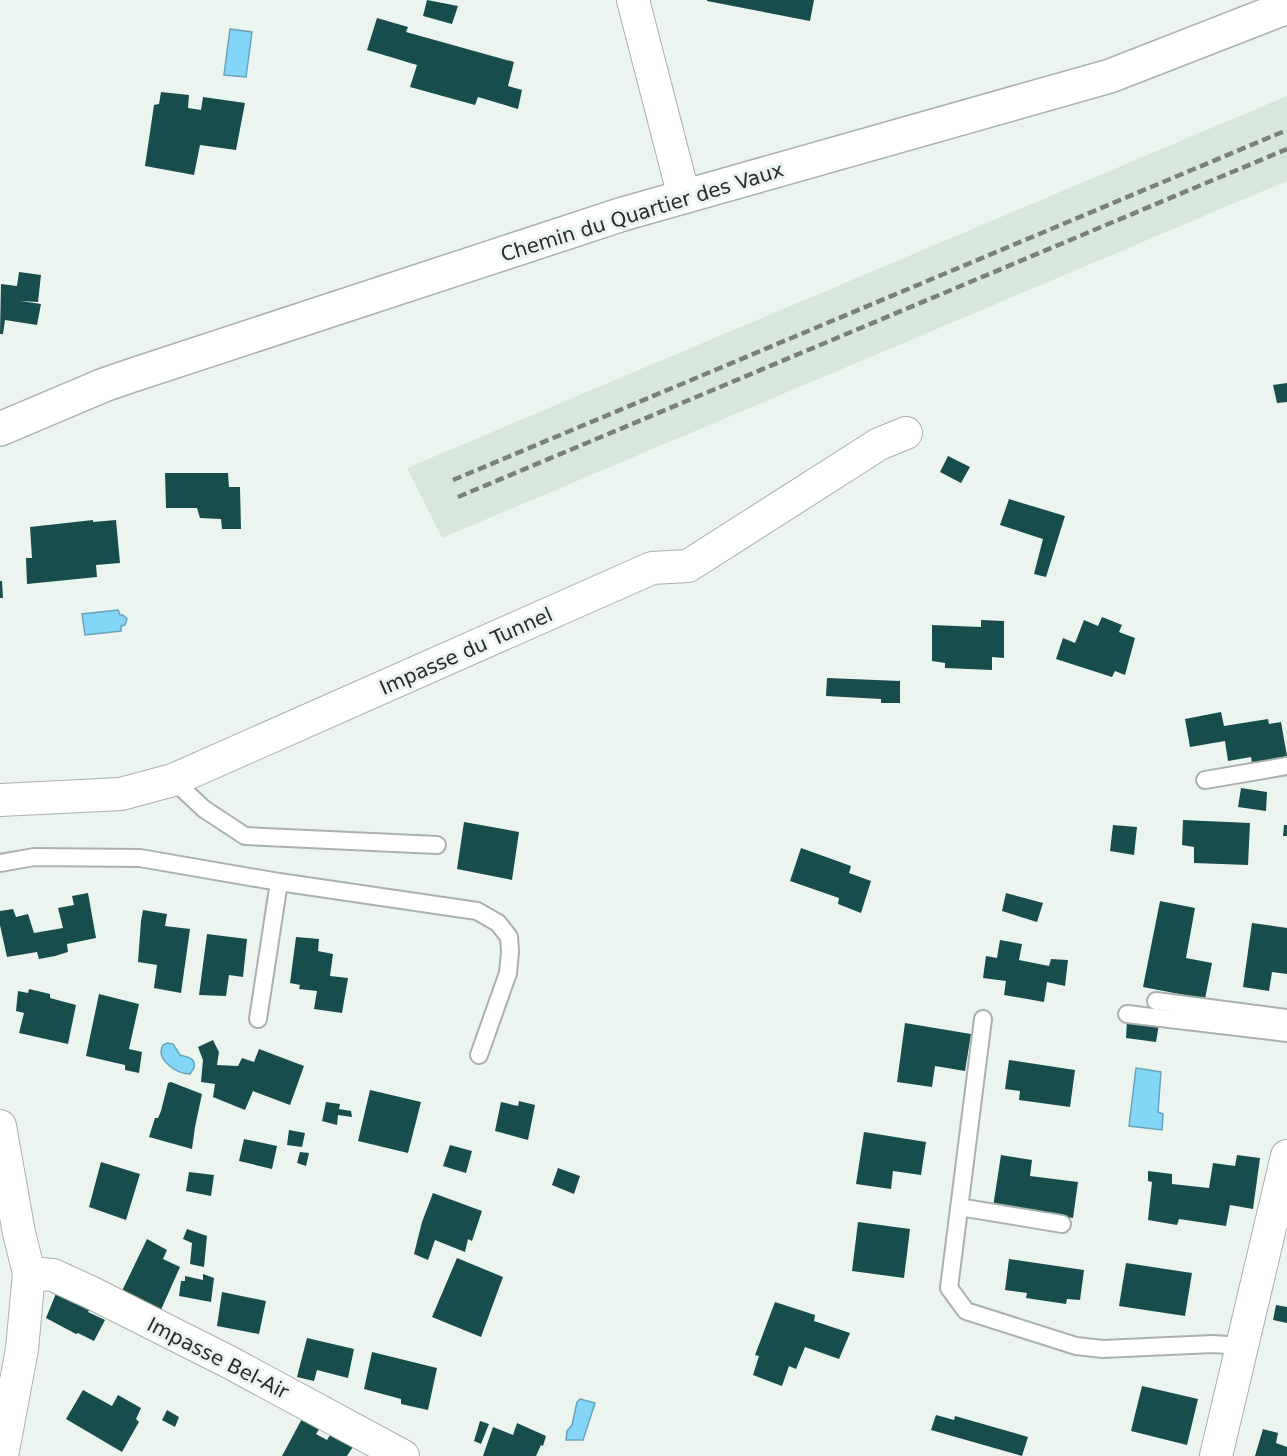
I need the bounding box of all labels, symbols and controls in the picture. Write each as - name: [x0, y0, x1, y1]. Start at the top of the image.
- street label: Chemin du Quartier des Vaux: [498, 157, 787, 267]
- street label: Impasse du Tunnel: [376, 602, 556, 700]
- street label: Impasse Bel-Air: [143, 1312, 293, 1404]

